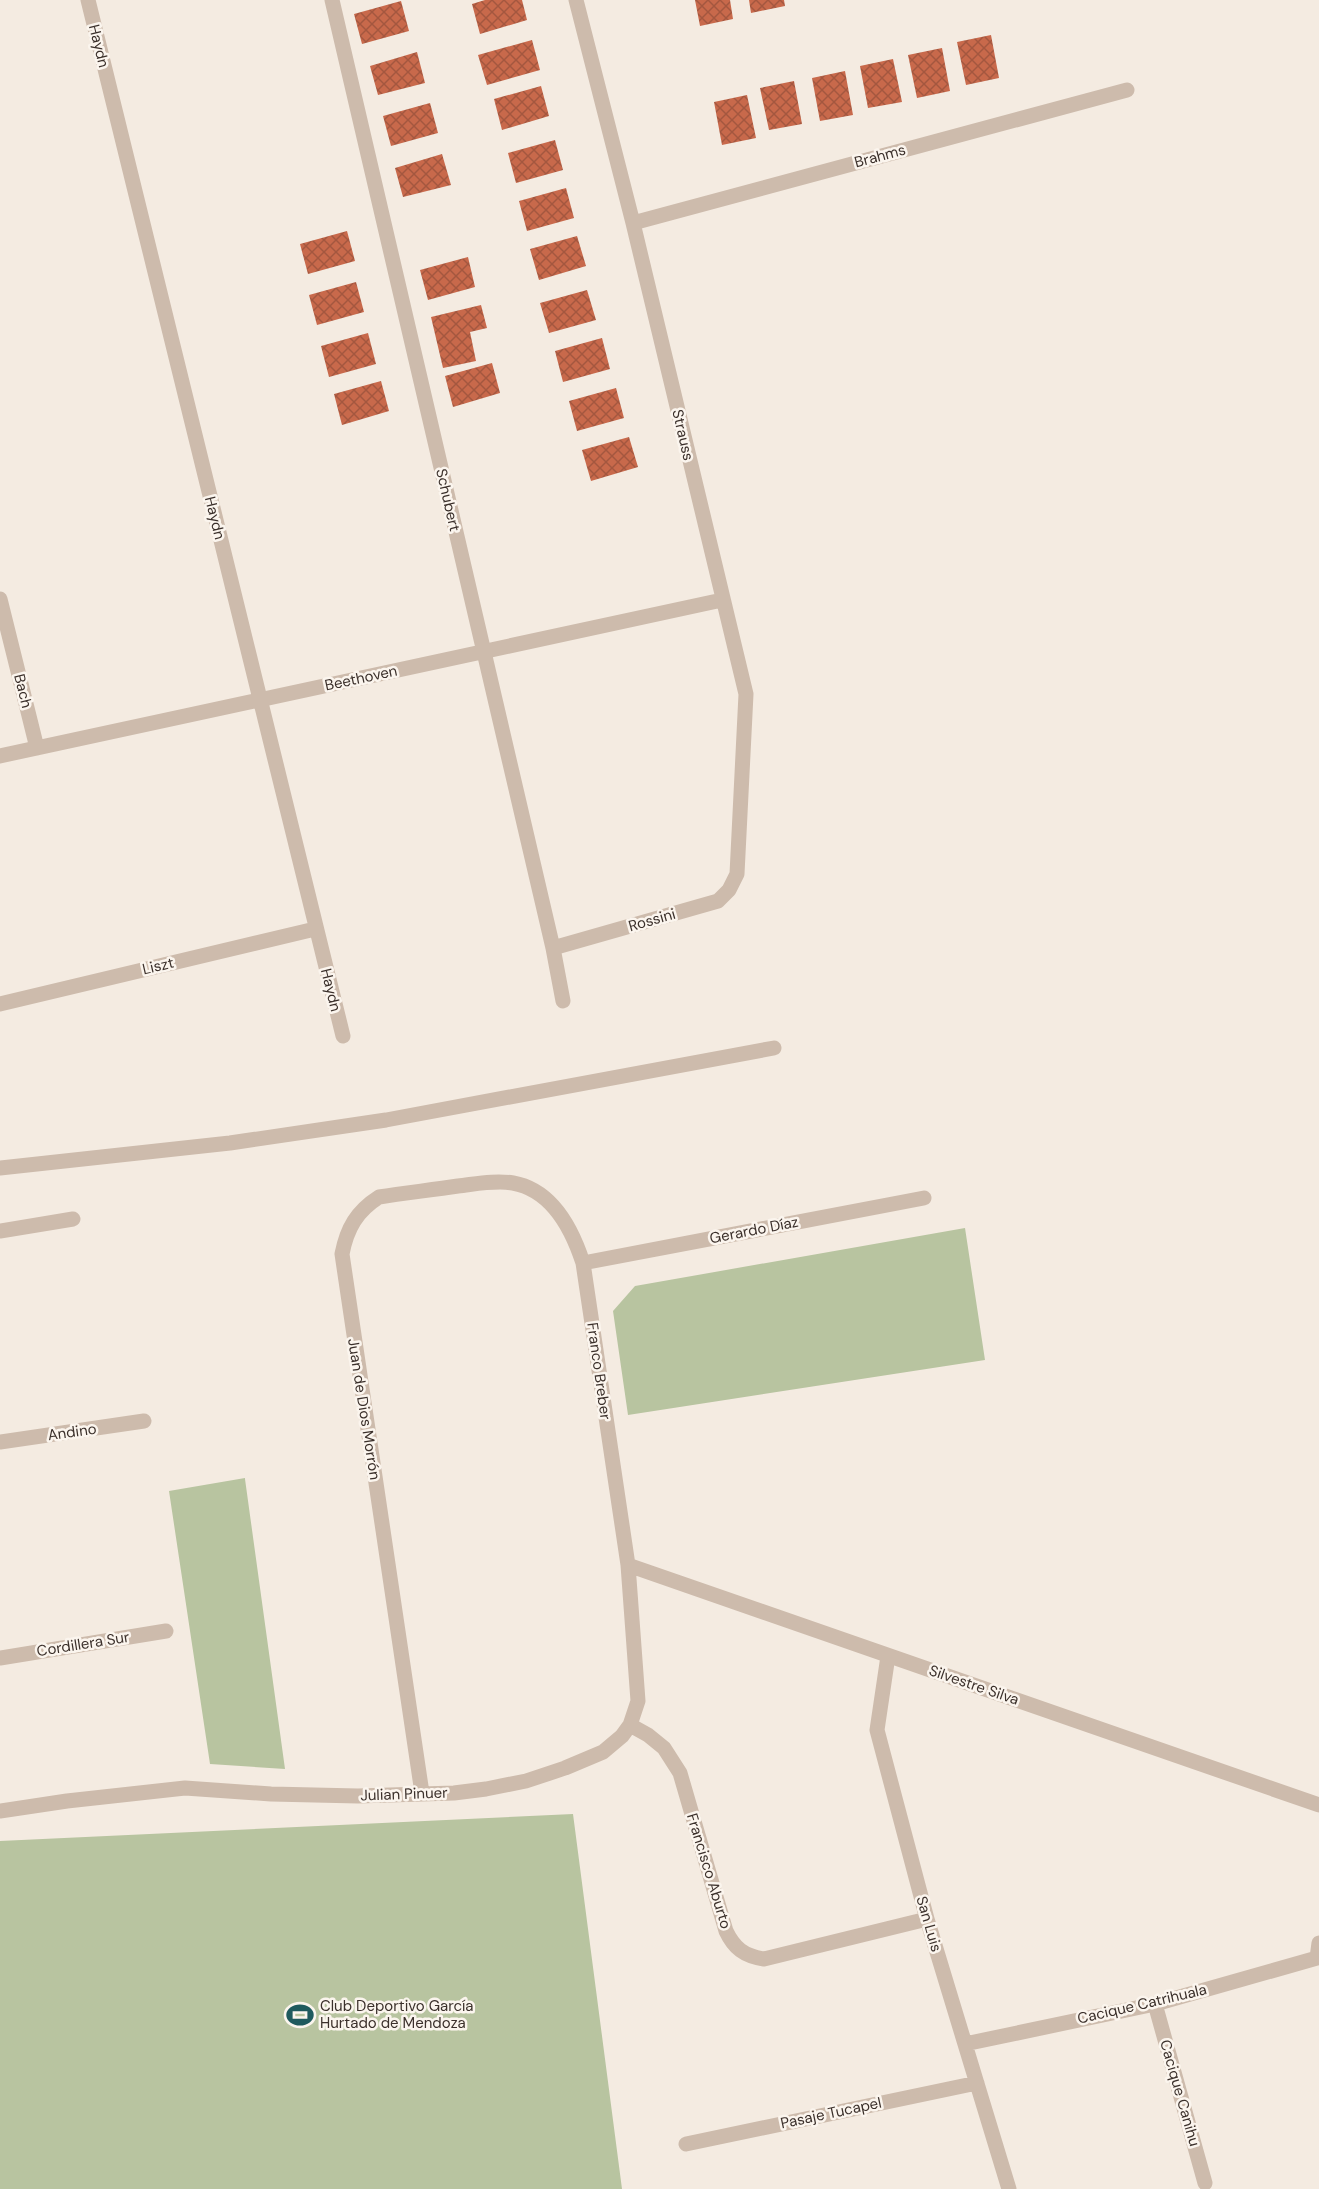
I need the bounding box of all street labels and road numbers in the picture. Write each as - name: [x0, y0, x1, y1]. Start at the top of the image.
- street label: Haydn: [84, 22, 114, 70]
- street label: Brahms: [852, 140, 908, 172]
- street label: Strauss: [667, 407, 699, 463]
- street label: Schubert: [431, 467, 465, 533]
- street label: Haydn: [200, 494, 230, 542]
- street label: Beethoven: [323, 661, 399, 695]
- street label: Bach: [9, 672, 37, 710]
- street label: Rossini: [626, 904, 678, 936]
- street label: Liszt: [140, 953, 176, 979]
- street label: Haydn: [316, 966, 346, 1014]
- street label: Gerardo Díaz: [708, 1212, 800, 1248]
- street label: Franco Breber: [582, 1321, 616, 1421]
- street label: Juan de Dios Morrón: [343, 1337, 385, 1481]
- street label: Andino: [46, 1419, 98, 1445]
- street label: Cordillera Sur: [35, 1627, 131, 1661]
- street label: Silvestre Silva: [926, 1660, 1022, 1710]
- street label: Julian Pinuer: [360, 1782, 448, 1806]
- street label: Francisco Aburto: [682, 1811, 736, 1931]
- street label: San Luis: [912, 1894, 946, 1954]
- street label: Cacique Catrihuala: [1075, 1979, 1209, 2029]
- street label: Cacique Canihu: [1155, 2037, 1205, 2149]
- street label: Pasaje Tucapel: [779, 2093, 883, 2133]

